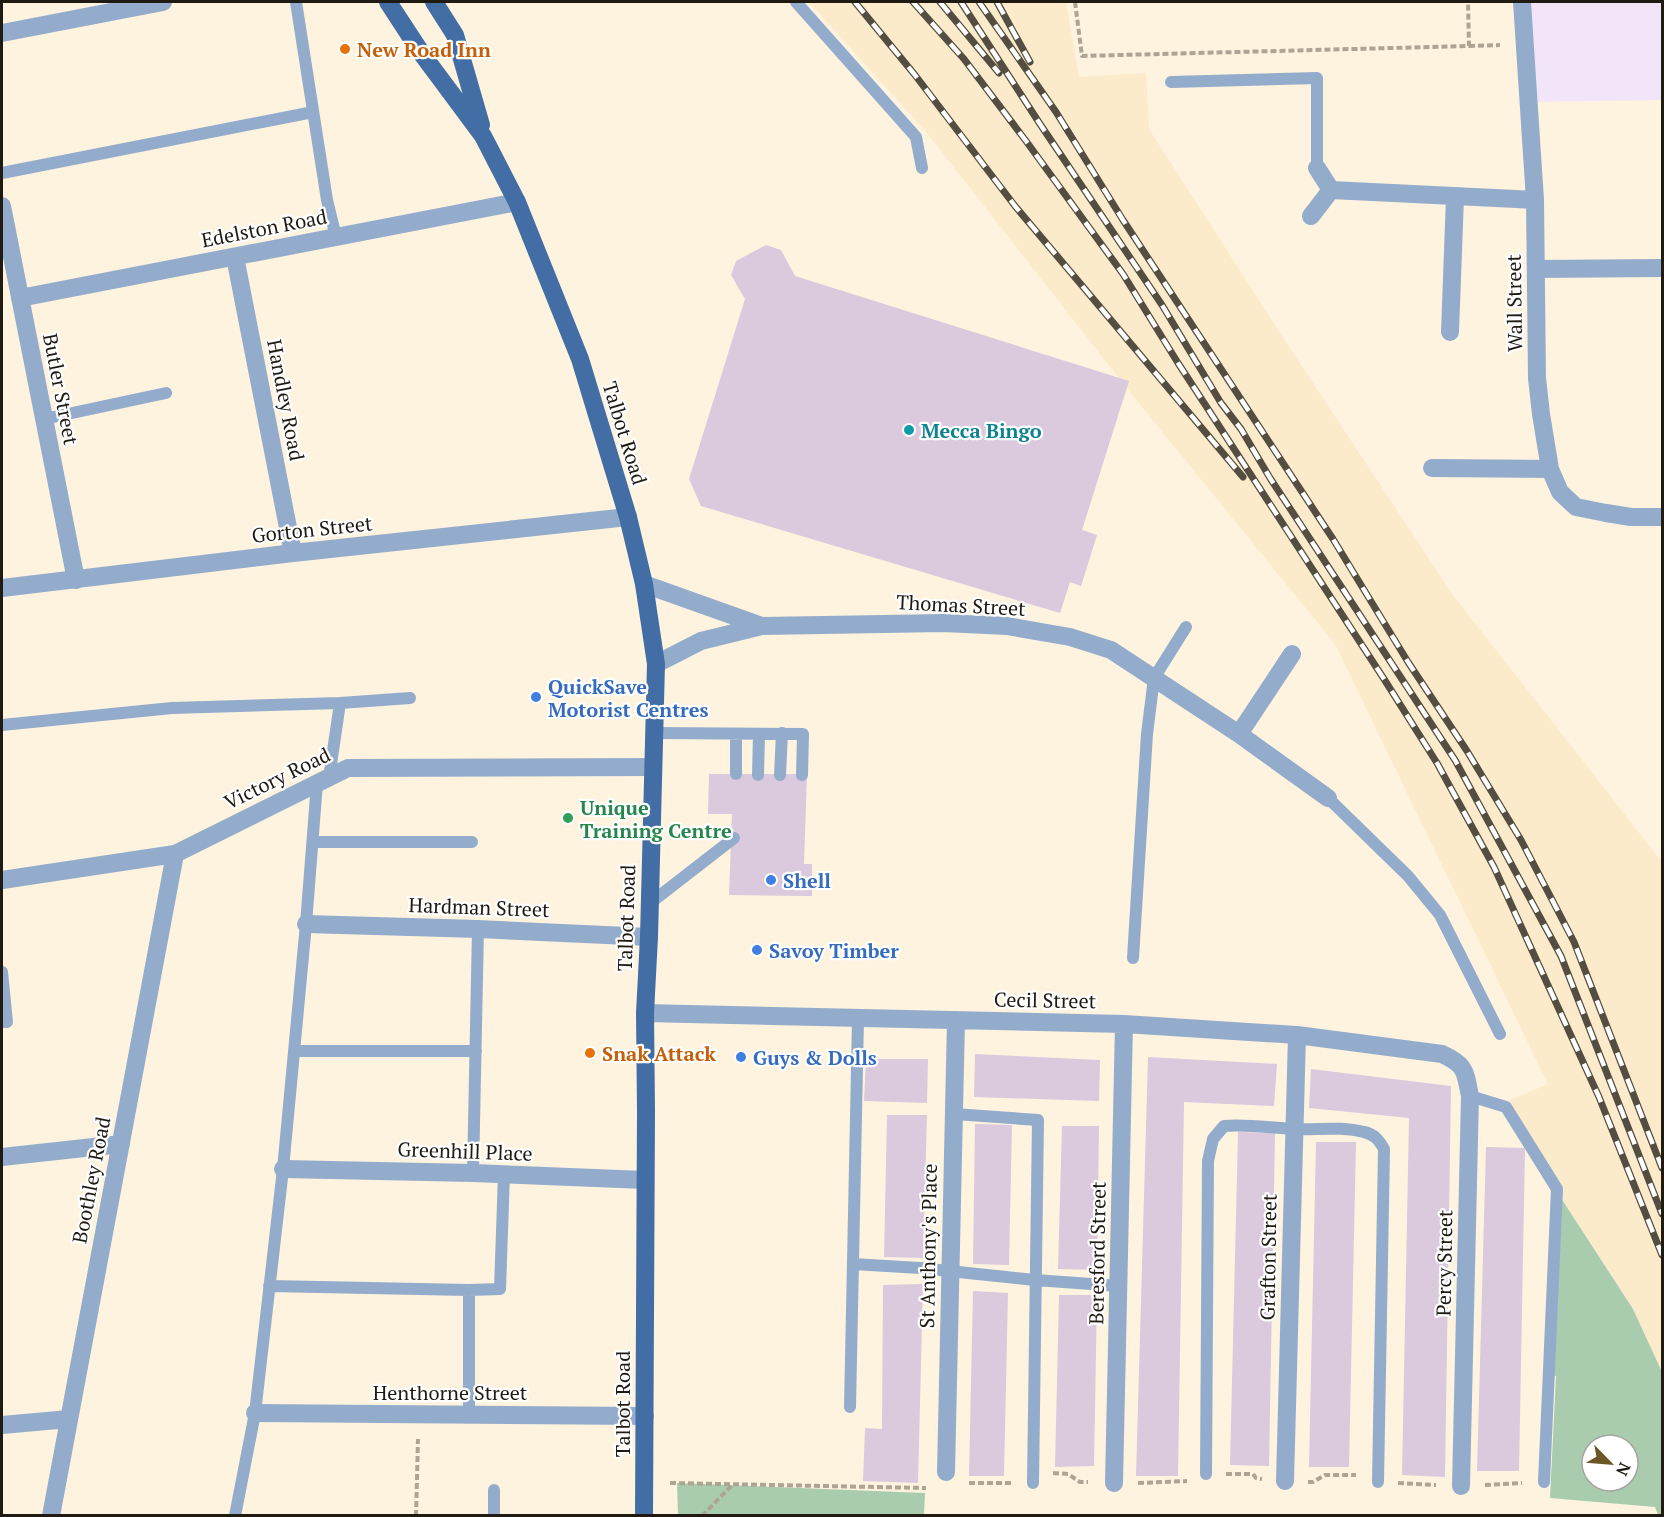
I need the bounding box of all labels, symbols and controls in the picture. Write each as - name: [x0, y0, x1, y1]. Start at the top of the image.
- place label: New Road Inn: [357, 36, 491, 63]
- marker: New Road Inn: [338, 42, 352, 56]
- street label: Edelston Road: [199, 203, 329, 253]
- street label: Wall Street: [1500, 253, 1528, 352]
- street label: Butler Street: [37, 331, 85, 448]
- street label: Handley Road: [261, 337, 311, 463]
- street label: Talbot Road: [597, 378, 653, 488]
- place label: Mecca Bingo: [921, 417, 1042, 444]
- marker: Mecca Bingo: [902, 423, 916, 437]
- street label: Gorton Street: [250, 509, 374, 549]
- street label: Thomas Street: [896, 588, 1027, 622]
- place label: QuickSave Motorist Centres: [548, 673, 709, 723]
- marker: QuickSave Motorist Centres: [529, 690, 543, 704]
- street label: Victory Road: [219, 741, 335, 815]
- place label: Unique Training Centre: [580, 794, 732, 844]
- marker: Unique Training Centre: [561, 811, 575, 825]
- street label: Talbot Road: [611, 864, 641, 972]
- place label: Shell: [783, 867, 831, 894]
- marker: Shell: [764, 873, 778, 887]
- street label: Hardman Street: [408, 891, 550, 923]
- place label: Savoy Timber: [769, 937, 899, 964]
- marker: Savoy Timber: [750, 943, 764, 957]
- street label: Cecil Street: [994, 986, 1097, 1014]
- place label: Snak Attack: [602, 1040, 716, 1067]
- place label: Guys & Dolls: [753, 1044, 877, 1071]
- marker: Snak Attack: [583, 1046, 597, 1060]
- marker: Guys & Dolls: [734, 1050, 748, 1064]
- street label: Boothley Road: [65, 1114, 117, 1246]
- street label: Greenhill Place: [397, 1135, 533, 1167]
- street label: St Anthony's Place: [913, 1163, 943, 1329]
- street label: Beresford Street: [1082, 1181, 1112, 1325]
- street label: Grafton Street: [1253, 1193, 1283, 1321]
- street label: Percy Street: [1430, 1209, 1458, 1317]
- street label: Talbot Road: [609, 1351, 636, 1457]
- street label: Henthorne Street: [373, 1379, 528, 1406]
- north arrow: [1580, 1433, 1640, 1493]
- text: N: [1611, 1459, 1636, 1479]

